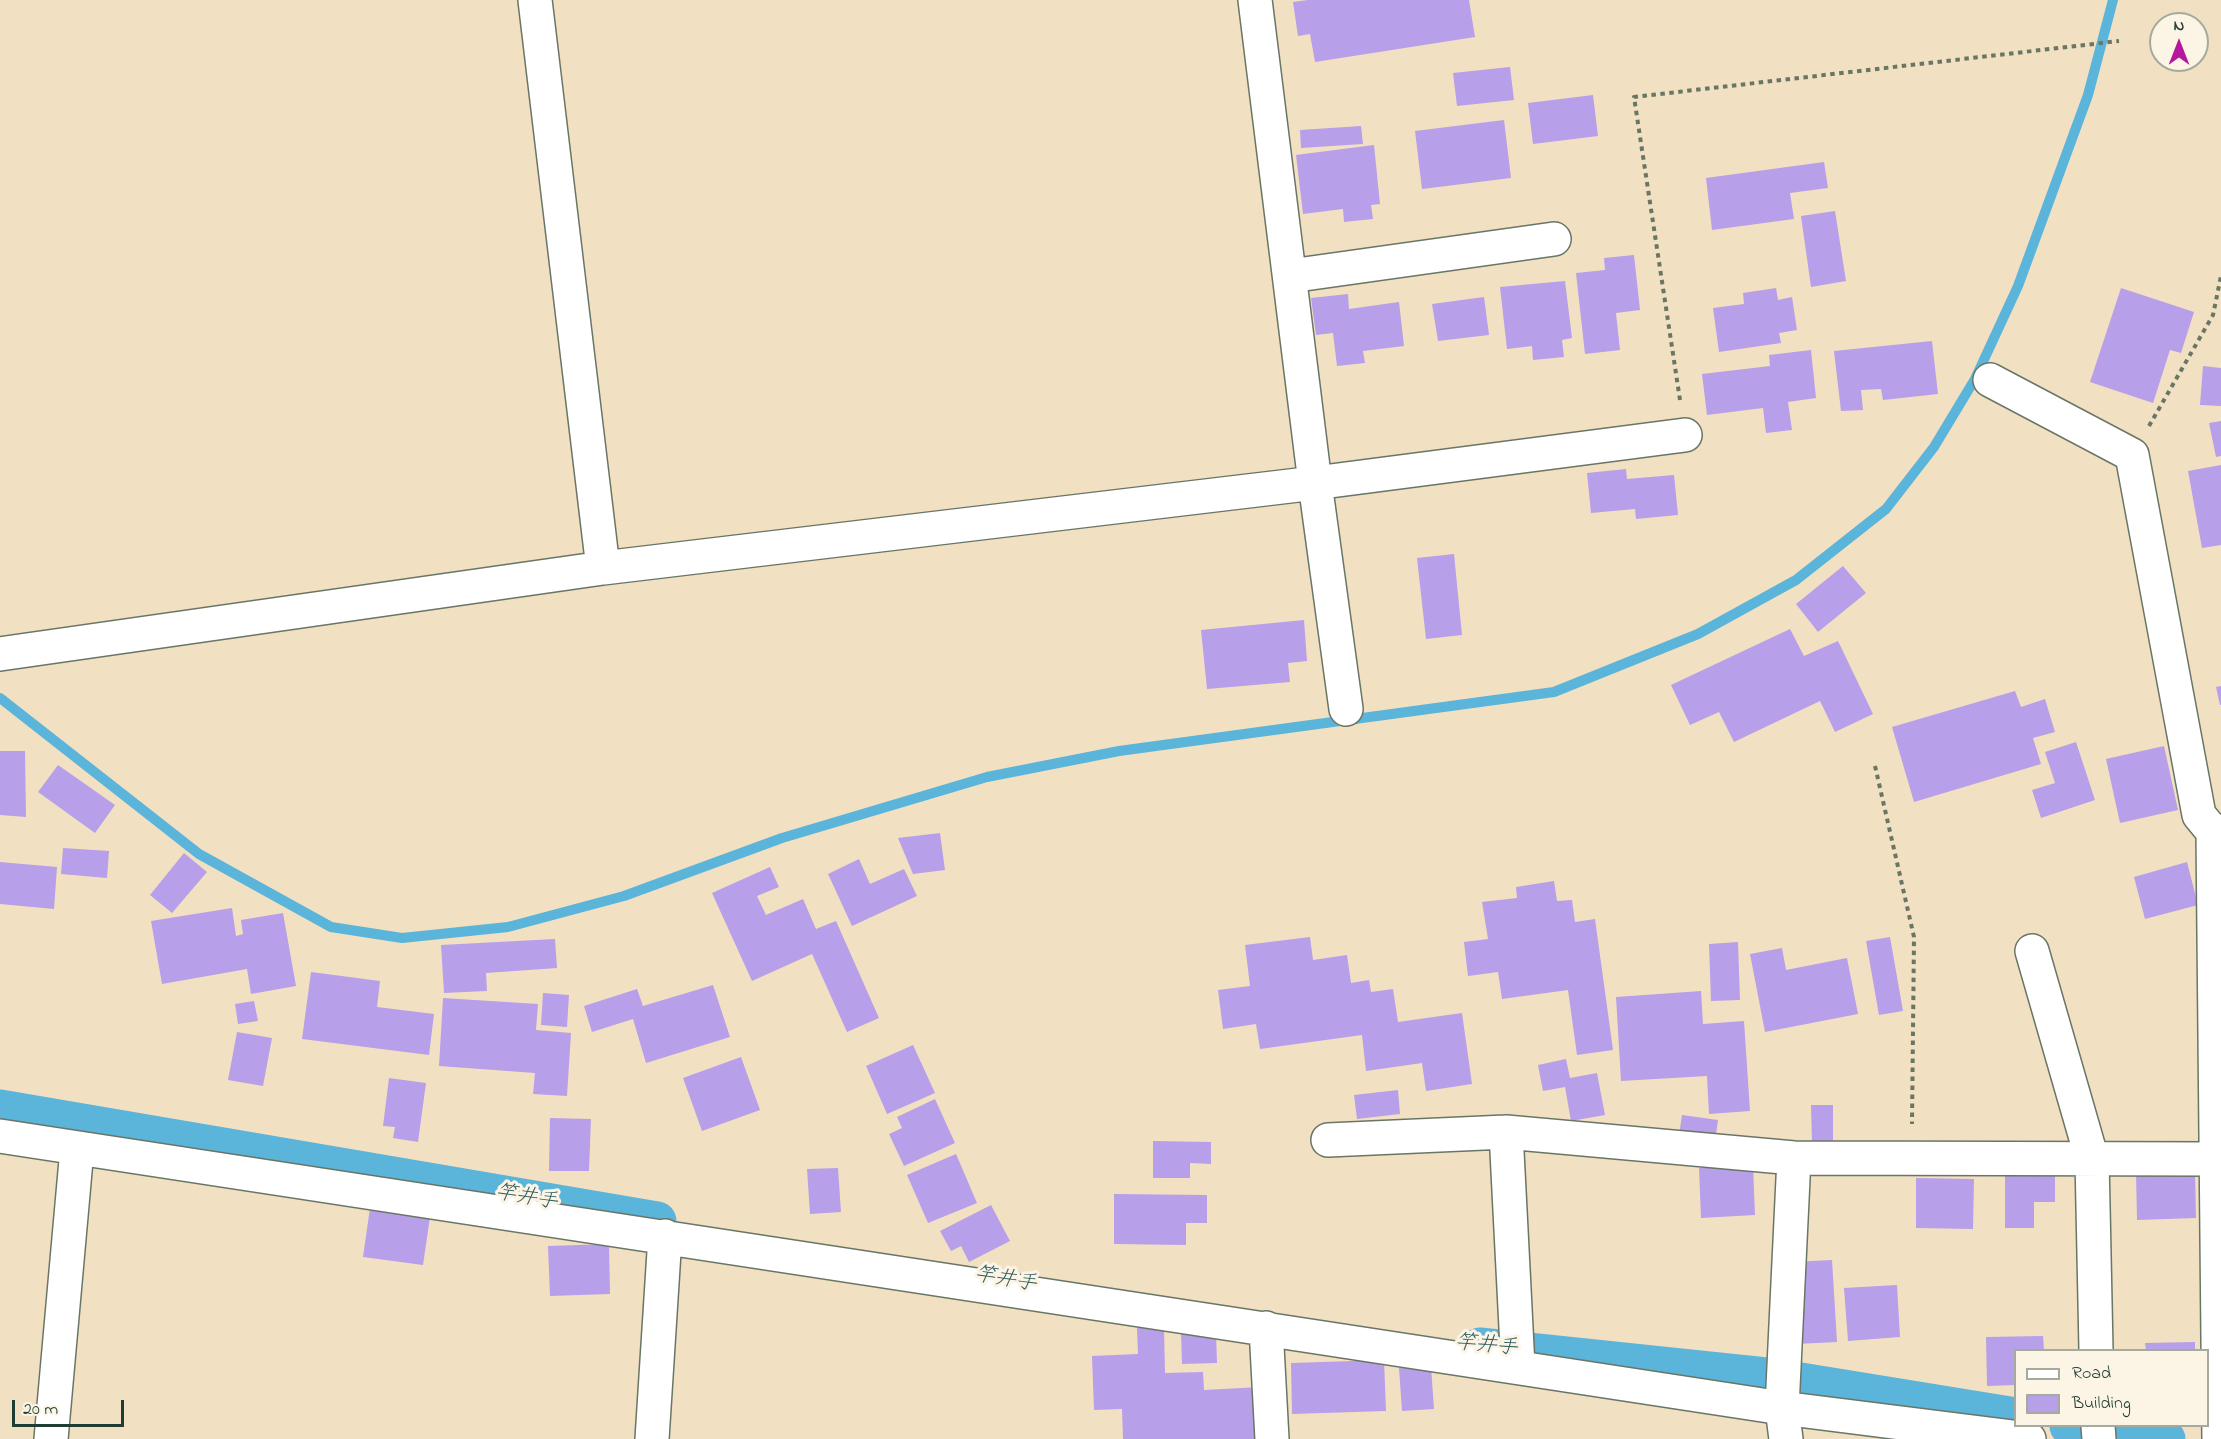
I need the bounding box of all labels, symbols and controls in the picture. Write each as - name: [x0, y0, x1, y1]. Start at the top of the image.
- north arrow: [2149, 12, 2209, 72]
- text: N: [2174, 14, 2184, 38]
- water label: 竿井手: [493, 1181, 559, 1217]
- water label: 竿井手: [972, 1263, 1038, 1299]
- water label: 竿井手: [1453, 1331, 1519, 1363]
- legend: [2014, 1349, 2209, 1427]
- text: Road: [2072, 1361, 2111, 1387]
- scale bar: [15, 1388, 128, 1426]
- text: Building: [2072, 1391, 2131, 1417]
- text: 20 m: [23, 1397, 58, 1423]

